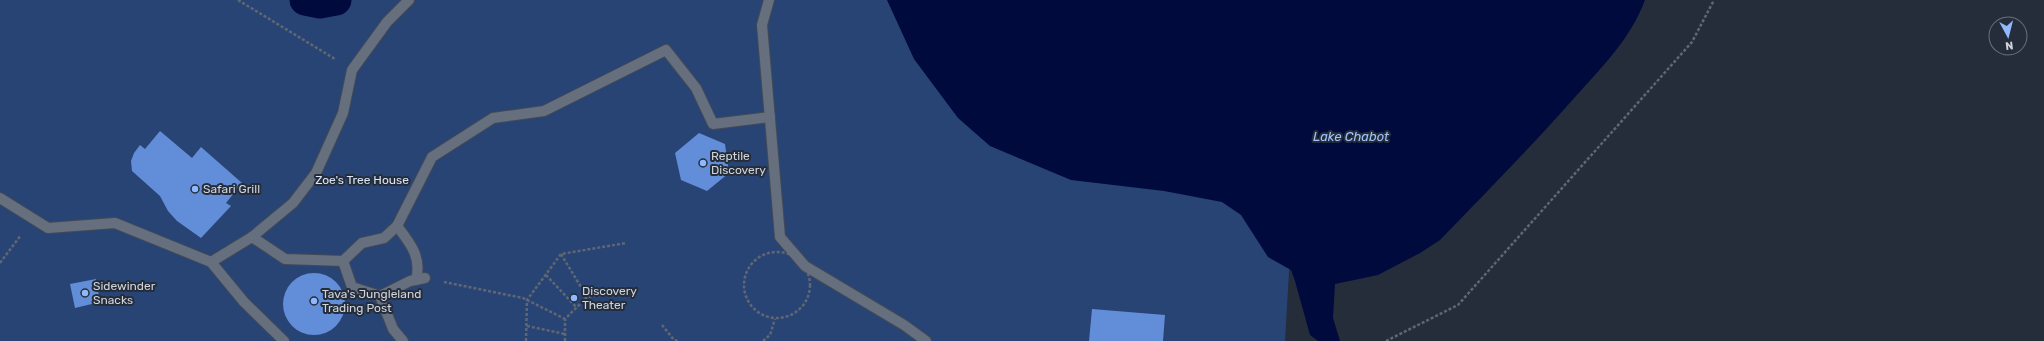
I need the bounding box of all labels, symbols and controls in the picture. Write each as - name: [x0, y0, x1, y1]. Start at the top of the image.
- north arrow: [1988, 16, 2028, 56]
- text: N: [2004, 38, 2014, 52]
- water label: Lake Chabot: [1313, 129, 1390, 144]
- place label: Reptile Discovery: [711, 149, 766, 177]
- marker: Reptile Discovery: [698, 158, 708, 168]
- park label: Zoe's Tree House: [315, 173, 409, 187]
- place label: Safari Grill: [203, 182, 260, 196]
- marker: Safari Grill: [190, 184, 200, 194]
- place label: Sidewinder Snacks: [93, 279, 156, 307]
- place label: Discovery Theater: [582, 284, 637, 312]
- place label: Tava's Jungleland Trading Post: [322, 287, 421, 315]
- marker: Sidewinder Snacks: [80, 288, 90, 298]
- marker: Discovery Theater: [569, 293, 579, 303]
- marker: Tava's Jungleland Trading Post: [309, 296, 319, 306]

